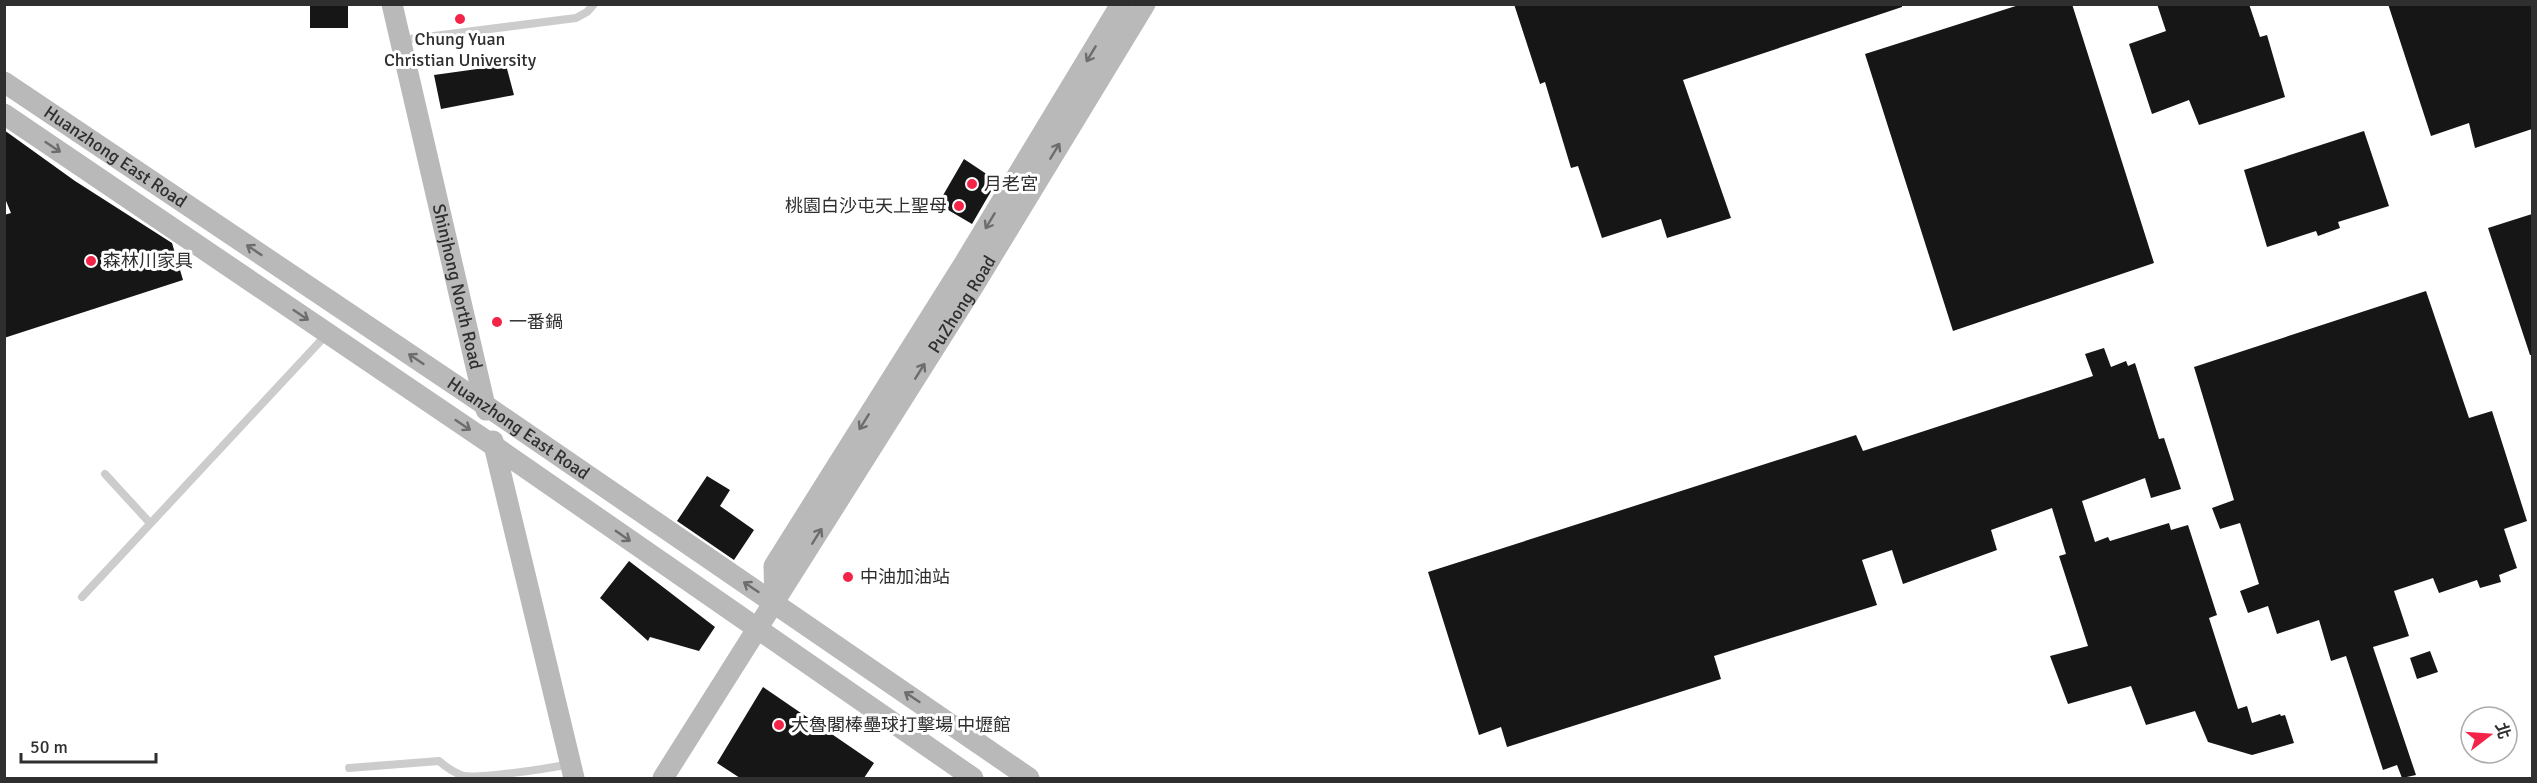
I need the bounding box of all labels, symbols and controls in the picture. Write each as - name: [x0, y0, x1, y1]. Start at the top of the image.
- marker: Chung Yuan Christian University: [453, 12, 467, 26]
- place label: Chung Yuan Christian University: [384, 28, 537, 71]
- one-way arrow: [1085, 45, 1097, 62]
- street label: Huanzhong East Road: [40, 101, 191, 213]
- one-way arrow: [44, 141, 61, 153]
- one-way arrow: [1050, 143, 1062, 160]
- place label: 月老宮: [984, 173, 1038, 195]
- marker: 月老宮: [965, 177, 979, 191]
- place label: 桃園白沙屯天上聖母: [785, 195, 947, 217]
- marker: 桃園白沙屯天上聖母: [952, 199, 966, 213]
- street label: Shinjhong North Road: [428, 202, 487, 371]
- one-way arrow: [983, 212, 995, 229]
- one-way arrow: [247, 244, 263, 256]
- place label: 森林川家具: [103, 250, 193, 272]
- street label: PuZhong Road: [923, 252, 1000, 357]
- marker: 森林川家具: [84, 254, 98, 268]
- one-way arrow: [293, 309, 309, 321]
- place label: 一番鍋: [509, 311, 563, 333]
- marker: 一番鍋: [490, 315, 504, 329]
- one-way arrow: [408, 353, 425, 365]
- one-way arrow: [915, 363, 927, 380]
- street label: Huanzhong East Road: [443, 372, 594, 484]
- one-way arrow: [858, 413, 870, 430]
- one-way arrow: [454, 418, 471, 431]
- one-way arrow: [811, 528, 823, 545]
- one-way arrow: [614, 530, 630, 542]
- place label: 中油加油站: [860, 566, 950, 588]
- marker: 中油加油站: [841, 570, 855, 584]
- one-way arrow: [743, 581, 759, 593]
- one-way arrow: [904, 691, 920, 703]
- north arrow: [2459, 705, 2519, 765]
- place label: 大魯閣棒壘球打擊場 中壢館: [791, 714, 1011, 736]
- marker: 大魯閣棒壘球打擊場 中壢館: [772, 718, 786, 732]
- text: 北: [2490, 720, 2514, 741]
- scale bar: [21, 726, 156, 764]
- text: 50 m: [30, 736, 68, 758]

